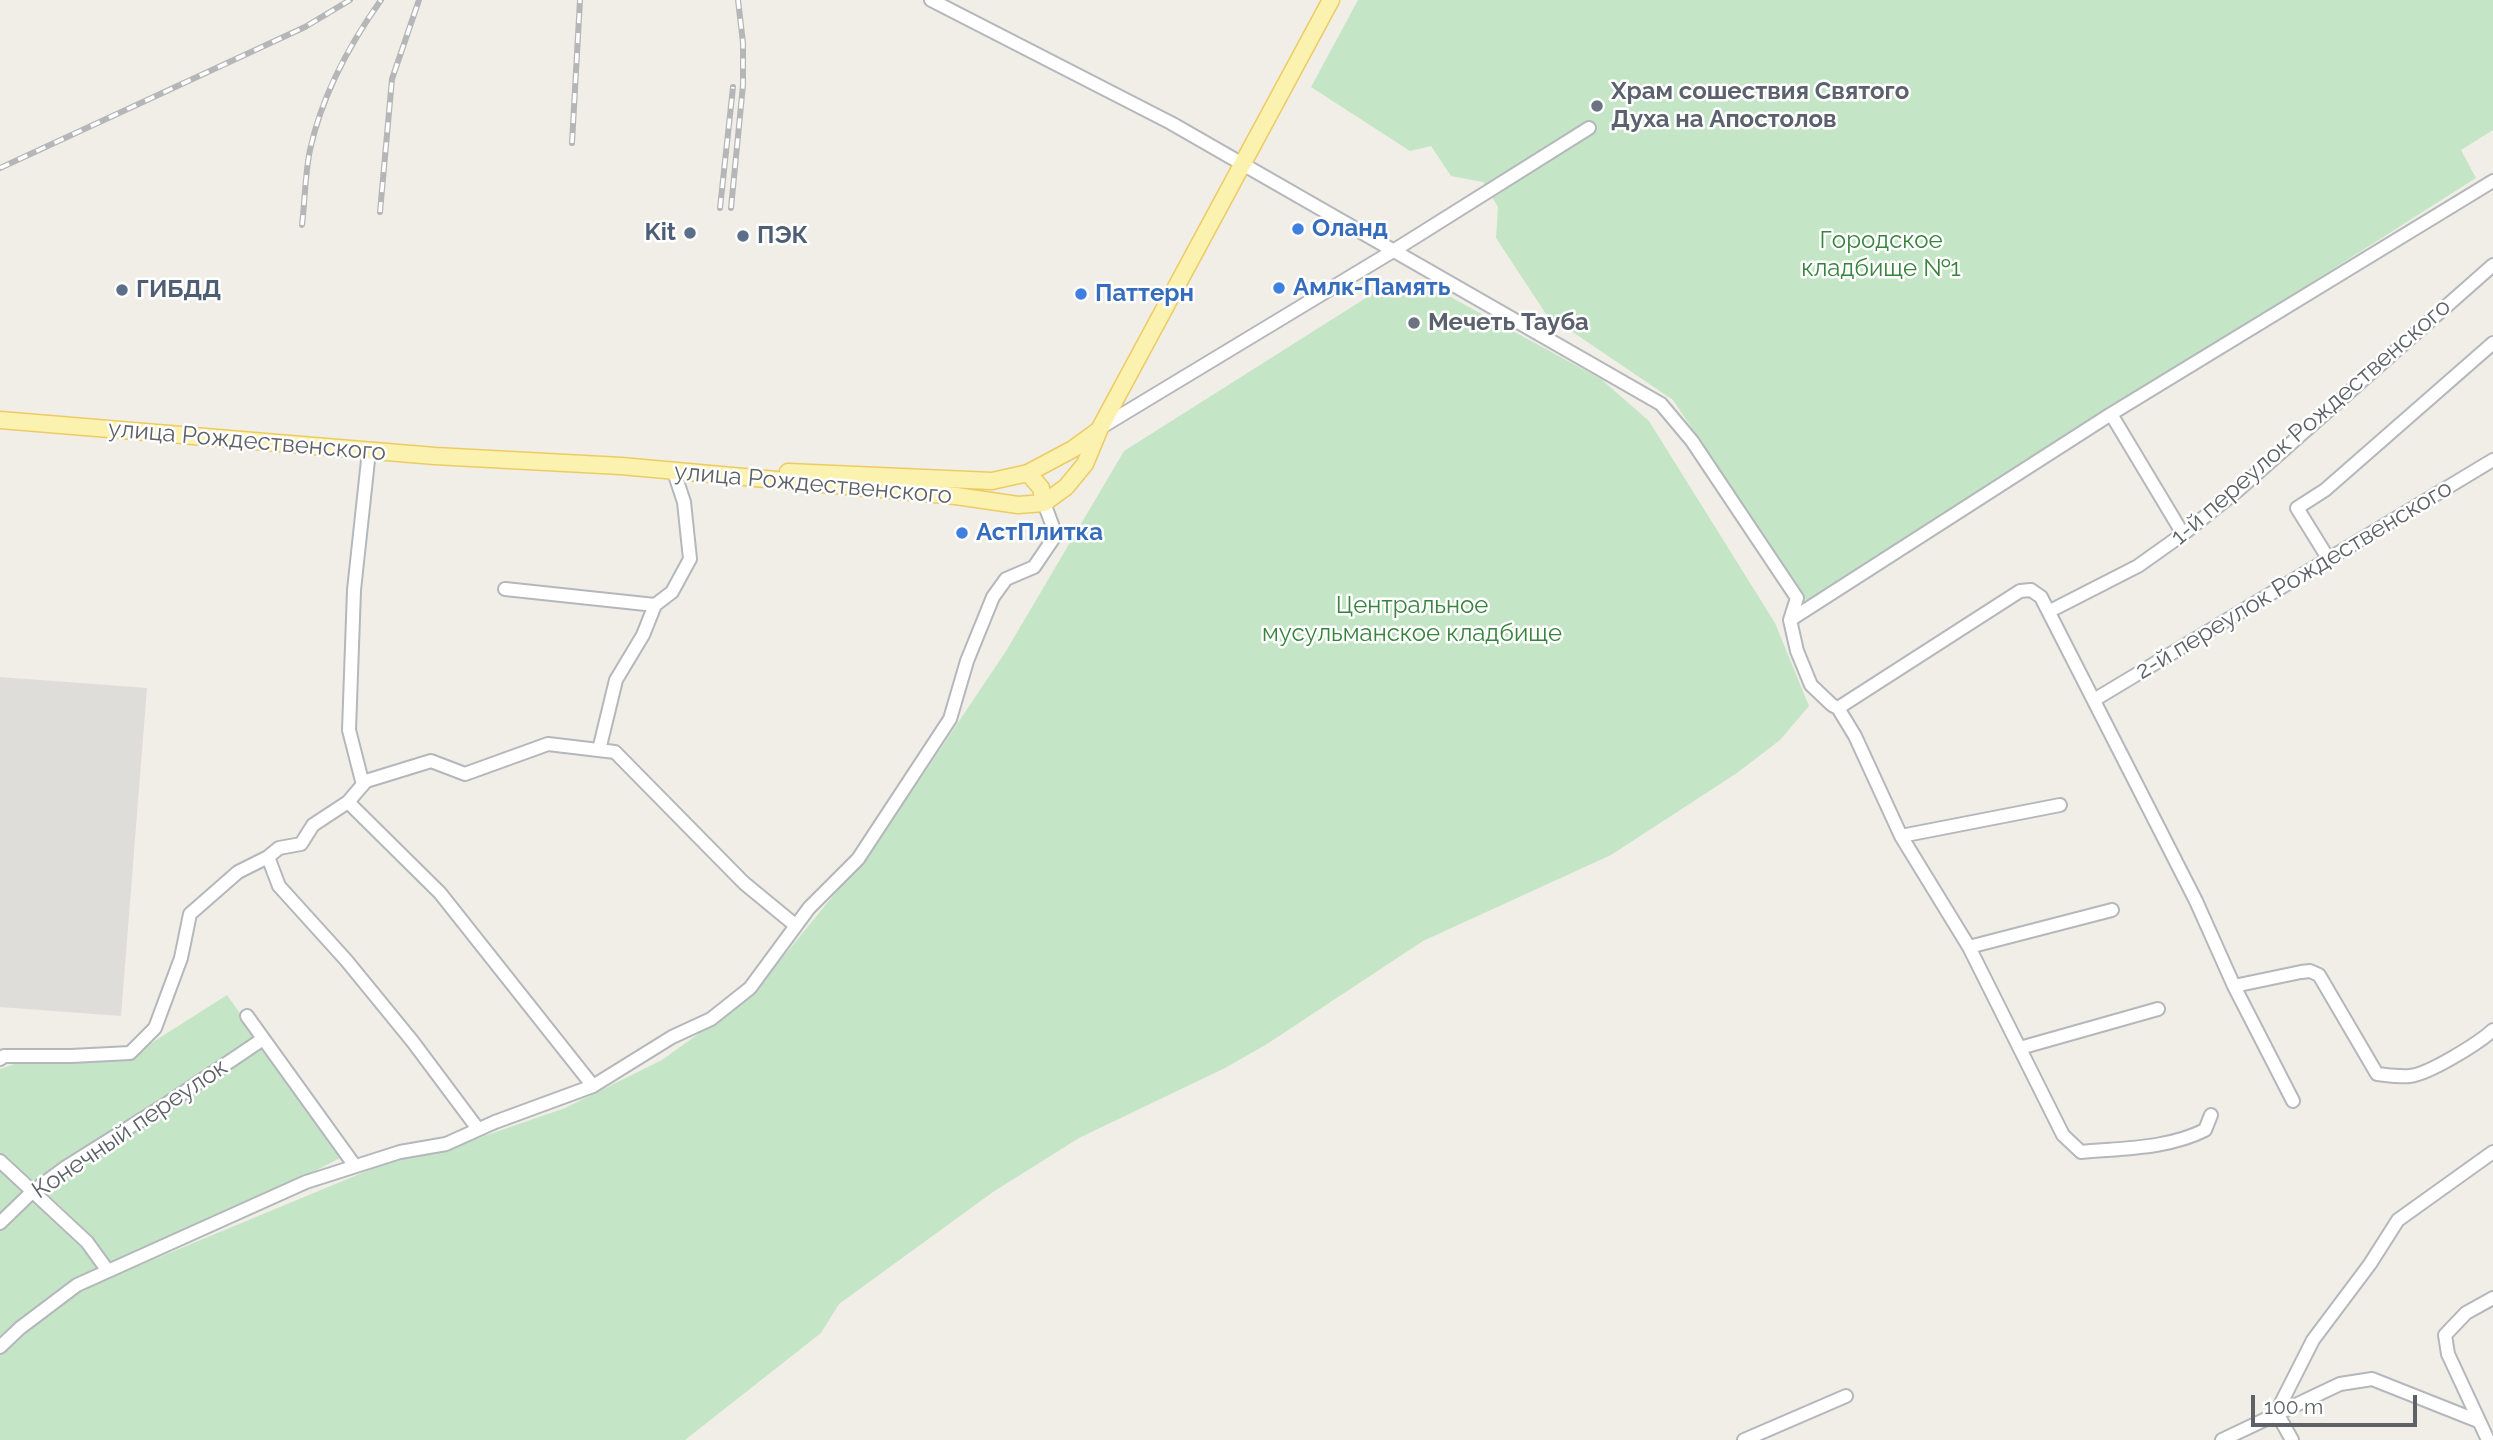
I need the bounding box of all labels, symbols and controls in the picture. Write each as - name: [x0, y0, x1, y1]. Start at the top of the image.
- place label: Храм сошествия Святого Духа на Апостолов: [1611, 78, 1909, 134]
- marker: Храм сошествия Святого Духа на Апостолов: [1589, 98, 1605, 114]
- place label: Оланд: [1312, 215, 1388, 243]
- place label: Kit: [645, 219, 676, 247]
- marker: Оланд: [1290, 221, 1306, 237]
- place label: ПЭК: [757, 222, 808, 250]
- marker: Kit: [682, 225, 698, 241]
- park label: Городское кладбище №1: [1801, 227, 1961, 283]
- marker: ПЭК: [735, 228, 751, 244]
- place label: Амлк-Память: [1293, 274, 1450, 302]
- place label: ГИБДД: [136, 276, 221, 304]
- place label: Паттерн: [1095, 280, 1194, 308]
- marker: Амлк-Память: [1271, 280, 1287, 296]
- marker: ГИБДД: [114, 282, 130, 298]
- marker: Паттерн: [1073, 286, 1089, 302]
- street label: 1-й переулок Рождественского: [2165, 293, 2457, 551]
- place label: Мечеть Тауба: [1428, 309, 1589, 337]
- marker: Мечеть Тауба: [1406, 315, 1422, 331]
- street label: улица Рождественского: [107, 414, 387, 468]
- street label: улица Рождественского: [673, 457, 953, 511]
- street label: 2-й переулок Рождественского: [2131, 474, 2457, 686]
- place label: АстПлитка: [976, 519, 1103, 547]
- marker: АстПлитка: [954, 525, 970, 541]
- park label: Центральное мусульманское кладбище: [1262, 592, 1562, 648]
- street label: Конечный переулок: [27, 1053, 233, 1205]
- scale bar: [2255, 1380, 2421, 1424]
- text: 100 m: [2264, 1394, 2323, 1419]

